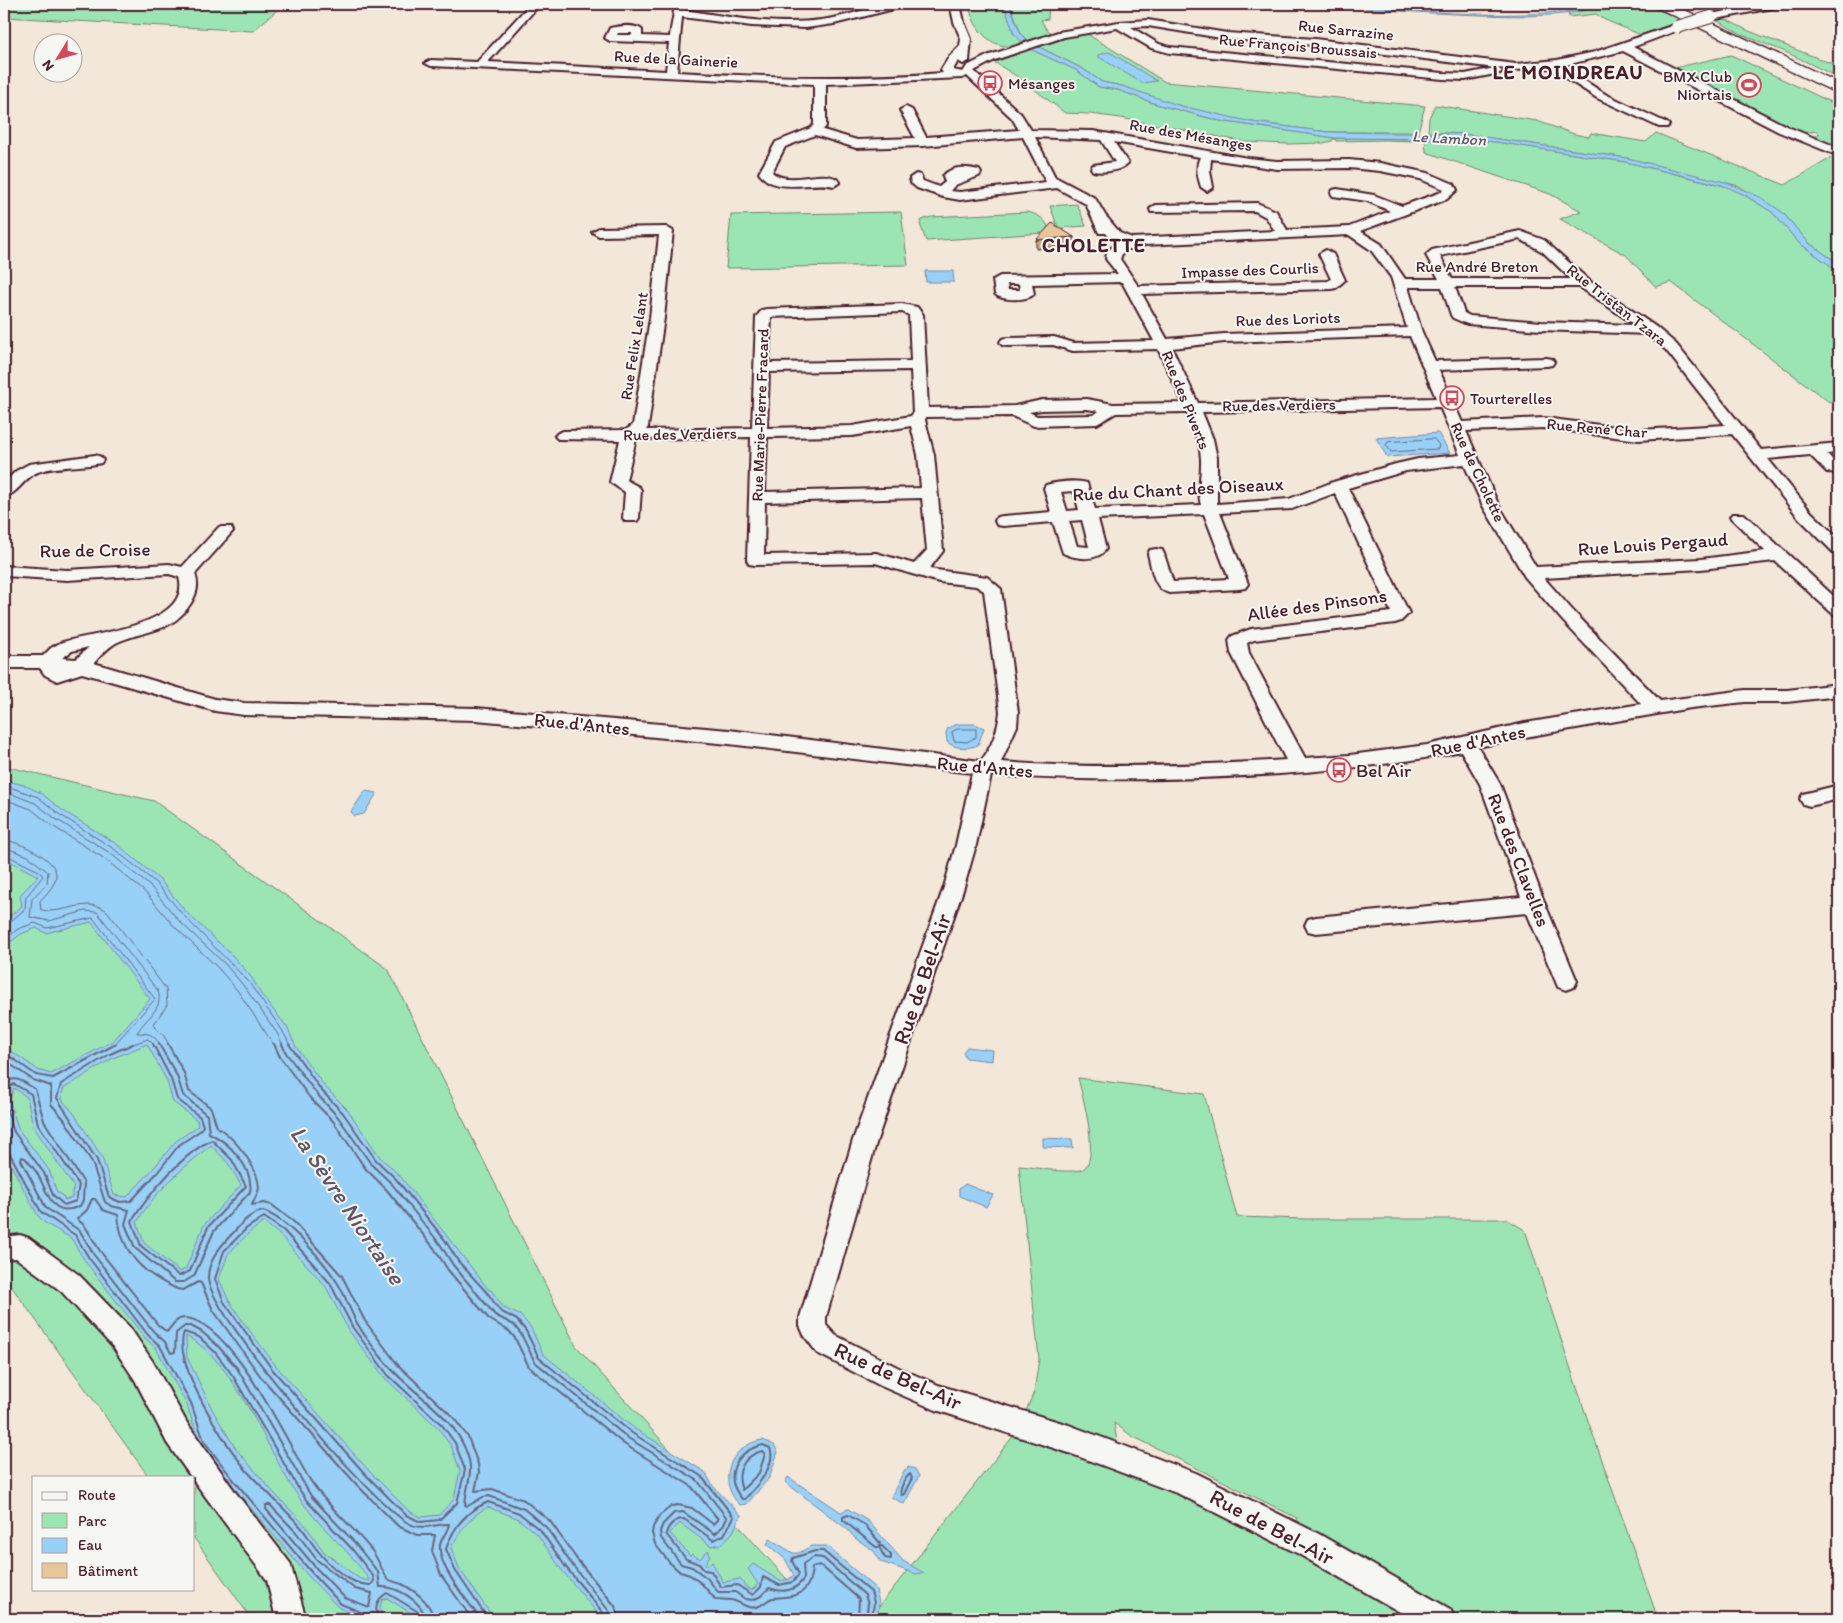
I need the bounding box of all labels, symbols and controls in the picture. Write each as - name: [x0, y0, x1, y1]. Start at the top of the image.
- street label: Rue Sarrazine: [1297, 16, 1395, 44]
- street label: Rue François Broussais: [1218, 30, 1378, 62]
- north arrow: [32, 32, 82, 82]
- street label: Rue de la Gainerie: [614, 46, 739, 72]
- text: N: [38, 57, 58, 74]
- district label: LE MOINDREAU: [1493, 60, 1643, 84]
- place label: BMX Club Niortais: [1663, 67, 1732, 104]
- bus stop icon: Mésanges: [977, 70, 1003, 96]
- sports icon: BMX Club Niortais: [1736, 72, 1762, 98]
- place label: Mésanges: [1008, 74, 1075, 93]
- street label: Rue des Mésanges: [1128, 115, 1254, 155]
- water label: Le Lambon: [1411, 127, 1487, 149]
- district label: CHOLETTE: [1042, 233, 1146, 257]
- street label: Rue André Breton: [1416, 257, 1538, 276]
- street label: Impasse des Courlis: [1181, 258, 1319, 282]
- street label: Rue Tristan Tzara: [1563, 260, 1671, 350]
- street label: Rue Felix Lelant: [616, 291, 652, 401]
- street label: Rue des Loriots: [1235, 308, 1341, 330]
- street label: Rue Marie-Pierre Fracard: [747, 328, 773, 502]
- street label: Rue des Piverts: [1158, 348, 1214, 452]
- bus stop icon: Tourterelles: [1439, 385, 1465, 411]
- place label: Tourterelles: [1470, 389, 1552, 408]
- street label: Rue des Verdiers: [1222, 395, 1336, 415]
- street label: Rue René Char: [1546, 414, 1649, 442]
- street label: Rue de Cholette: [1447, 419, 1509, 525]
- street label: Rue des Verdiers: [623, 424, 737, 444]
- street label: Rue du Chant des Oiseaux: [1072, 472, 1284, 506]
- street label: Rue Louis Pergaud: [1577, 527, 1729, 561]
- street label: Rue de Croise: [39, 538, 151, 562]
- street label: Allée des Pinsons: [1246, 584, 1388, 626]
- street label: Rue d'Antes: [533, 708, 631, 740]
- street label: Rue d'Antes: [1429, 720, 1527, 762]
- street label: Rue d'Antes: [936, 751, 1034, 783]
- bus stop icon: Bel Air: [1326, 757, 1352, 783]
- place label: Bel Air: [1356, 759, 1412, 782]
- street label: Rue des Clavelles: [1483, 790, 1555, 930]
- street label: Rue de Bel-Air: [887, 910, 957, 1048]
- water label: La Sèvre Niortaise: [284, 1120, 413, 1291]
- street label: Rue de Bel-Air: [830, 1336, 966, 1416]
- legend: [32, 1476, 195, 1590]
- street label: Rue de Bel-Air: [1205, 1483, 1339, 1571]
- text: Route: [78, 1486, 116, 1504]
- text: Parc: [78, 1512, 107, 1530]
- text: Eau: [78, 1536, 102, 1554]
- text: Bâtiment: [78, 1562, 139, 1580]

